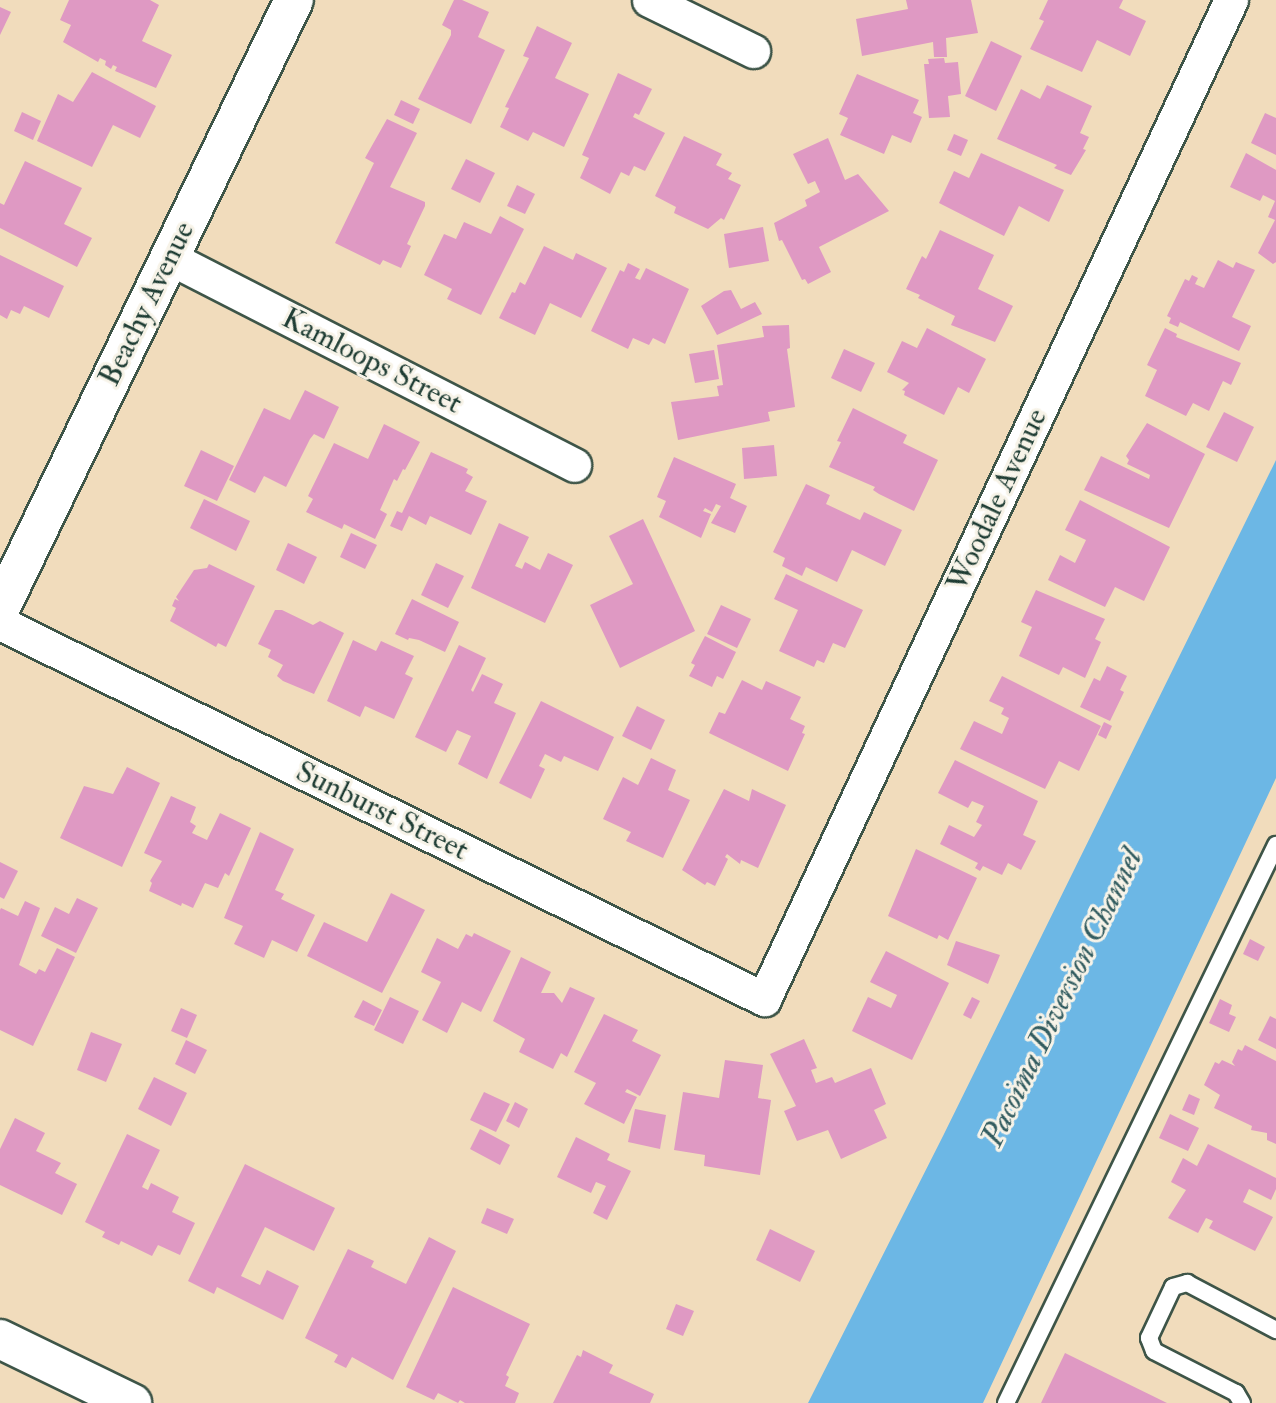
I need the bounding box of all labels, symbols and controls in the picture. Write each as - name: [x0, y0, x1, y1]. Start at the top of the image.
- street label: Beachy Avenue: [92, 216, 202, 392]
- street label: Kamloops Street: [276, 300, 468, 422]
- street label: Woodale Avenue: [939, 403, 1055, 597]
- street label: Sunburst Street: [290, 754, 474, 868]
- water label: Pacoima Diversion Channel: [973, 843, 1151, 1153]

